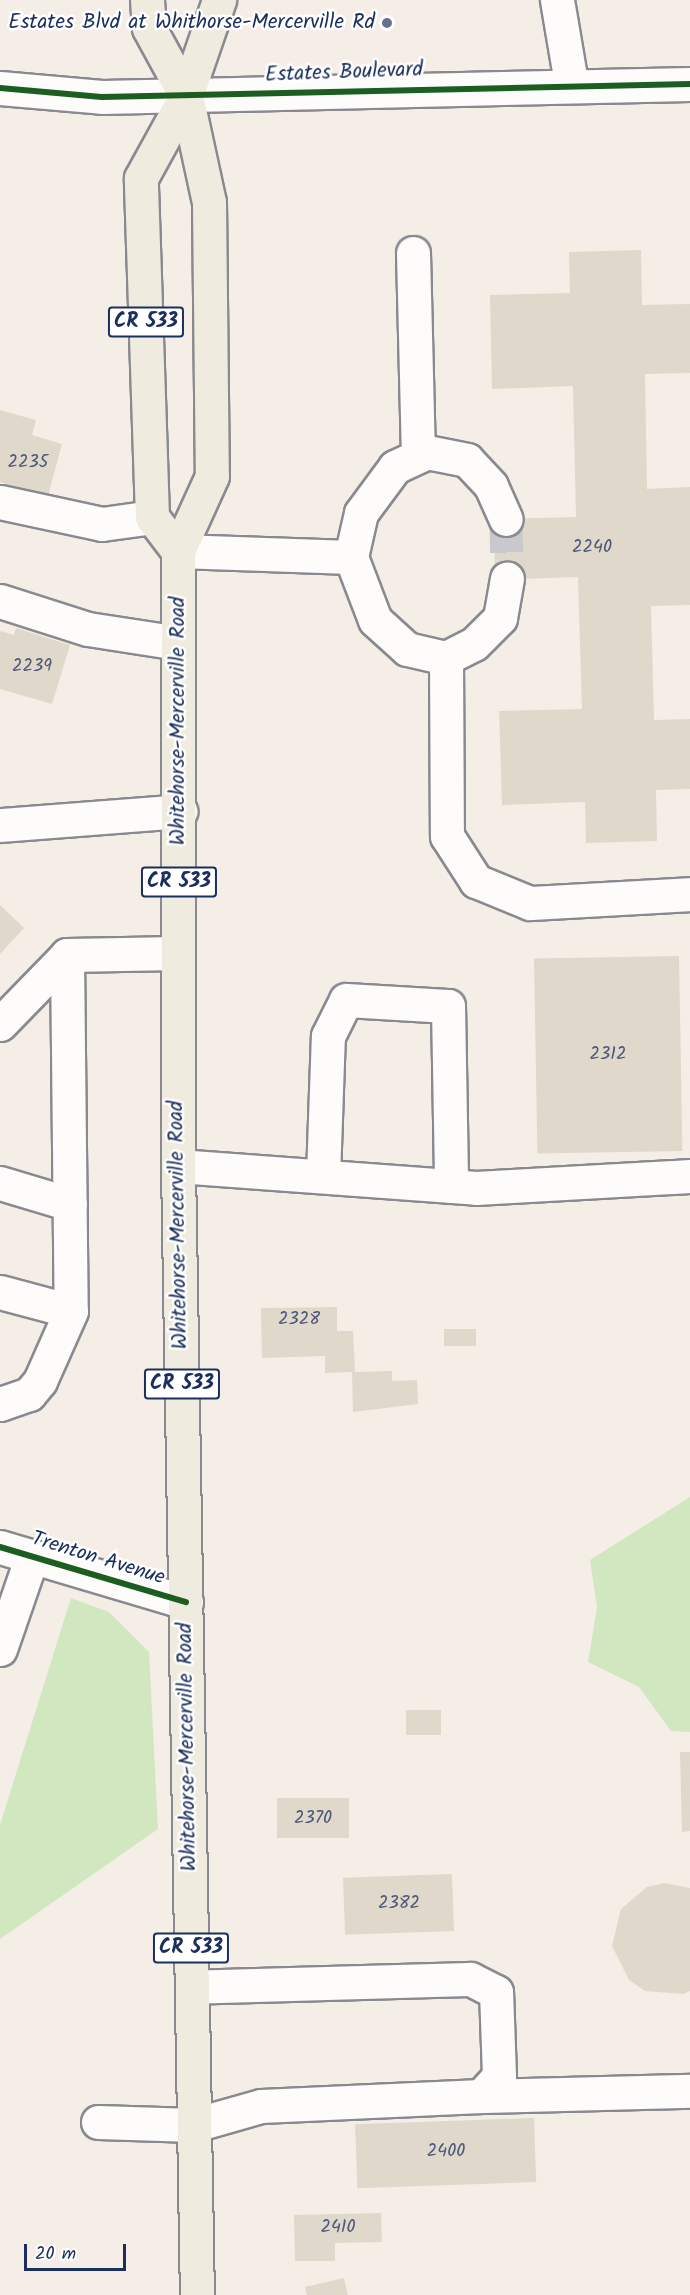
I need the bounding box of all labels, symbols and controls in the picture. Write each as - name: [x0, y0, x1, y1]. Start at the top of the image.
- place label: Estates Blvd at Whithorse-Mercerville Rd: [8, 10, 375, 36]
- marker: Estates Blvd at Whithorse-Mercerville Rd: [380, 16, 394, 30]
- street label: Estates Boulevard: [265, 58, 423, 88]
- road number: CR 533: [107, 305, 185, 339]
- house number: 2235: [8, 452, 48, 474]
- house number: 2240: [572, 537, 612, 559]
- street label: Whitehorse-Mercerville Road: [166, 597, 192, 845]
- house number: 2239: [12, 656, 52, 678]
- road number: CR 533: [140, 865, 218, 899]
- house number: 2312: [590, 1044, 626, 1066]
- street label: Whitehorse-Mercerville Road: [164, 1100, 194, 1350]
- house number: 2328: [278, 1309, 320, 1331]
- road number: CR 533: [143, 1367, 221, 1401]
- street label: Trenton Avenue: [28, 1527, 168, 1591]
- street label: Whitehorse-Mercerville Road: [173, 1622, 203, 1872]
- house number: 2370: [294, 1808, 332, 1830]
- house number: 2382: [378, 1893, 420, 1915]
- road number: CR 533: [152, 1931, 230, 1965]
- house number: 2400: [427, 2141, 465, 2163]
- house number: 2410: [320, 2217, 356, 2239]
- scale bar: [27, 2232, 129, 2270]
- text: 20 m: [35, 2240, 76, 2269]

